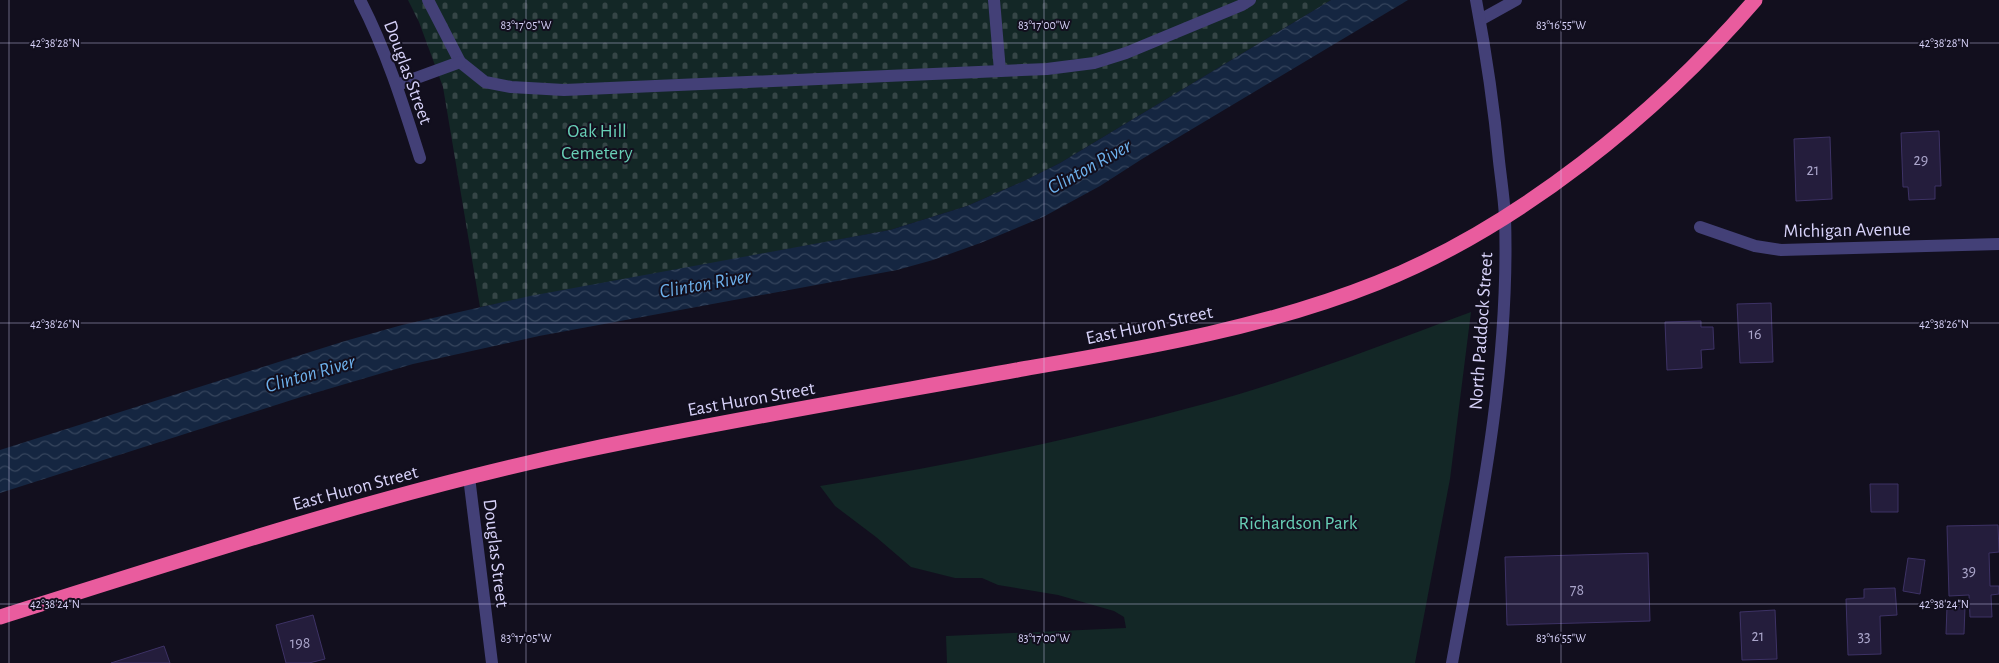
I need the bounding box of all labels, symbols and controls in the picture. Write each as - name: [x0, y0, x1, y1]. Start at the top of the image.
- street label: Douglas Street: [380, 18, 435, 127]
- text: 83°17'05"W: [501, 19, 552, 31]
- text: 83°17'00"W: [1018, 19, 1070, 31]
- text: 83°16'55"W: [1536, 19, 1586, 31]
- text: 42°38'28"N: [30, 37, 80, 49]
- text: 42°38'28"N: [1919, 37, 1969, 49]
- park label: Oak Hill Cemetery: [561, 122, 633, 163]
- water label: Clinton River: [1044, 136, 1135, 198]
- house number: 29: [1914, 152, 1928, 168]
- house number: 21: [1807, 162, 1819, 178]
- street label: Michigan Avenue: [1783, 220, 1911, 241]
- street label: North Paddock Street: [1467, 252, 1496, 411]
- water label: Clinton River: [658, 266, 753, 302]
- street label: East Huron Street: [1084, 303, 1214, 348]
- text: 42°38'26"N: [30, 318, 80, 330]
- text: 42°38'26"N: [1919, 318, 1969, 330]
- house number: 16: [1748, 326, 1762, 342]
- water label: Clinton River: [263, 351, 358, 396]
- street label: East Huron Street: [686, 379, 816, 420]
- street label: East Huron Street: [291, 463, 420, 514]
- street label: Douglas Street: [479, 498, 512, 608]
- park label: Richardson Park: [1239, 514, 1358, 533]
- house number: 39: [1962, 563, 1976, 579]
- house number: 78: [1570, 582, 1584, 598]
- text: 42°38'24"N: [30, 598, 80, 610]
- text: 42°38'24"N: [1919, 598, 1969, 610]
- house number: 21: [1752, 628, 1764, 644]
- house number: 33: [1857, 628, 1871, 644]
- text: 83°17'05"W: [501, 632, 552, 644]
- text: 83°17'00"W: [1018, 632, 1070, 644]
- text: 83°16'55"W: [1536, 632, 1586, 644]
- house number: 198: [290, 635, 310, 651]

